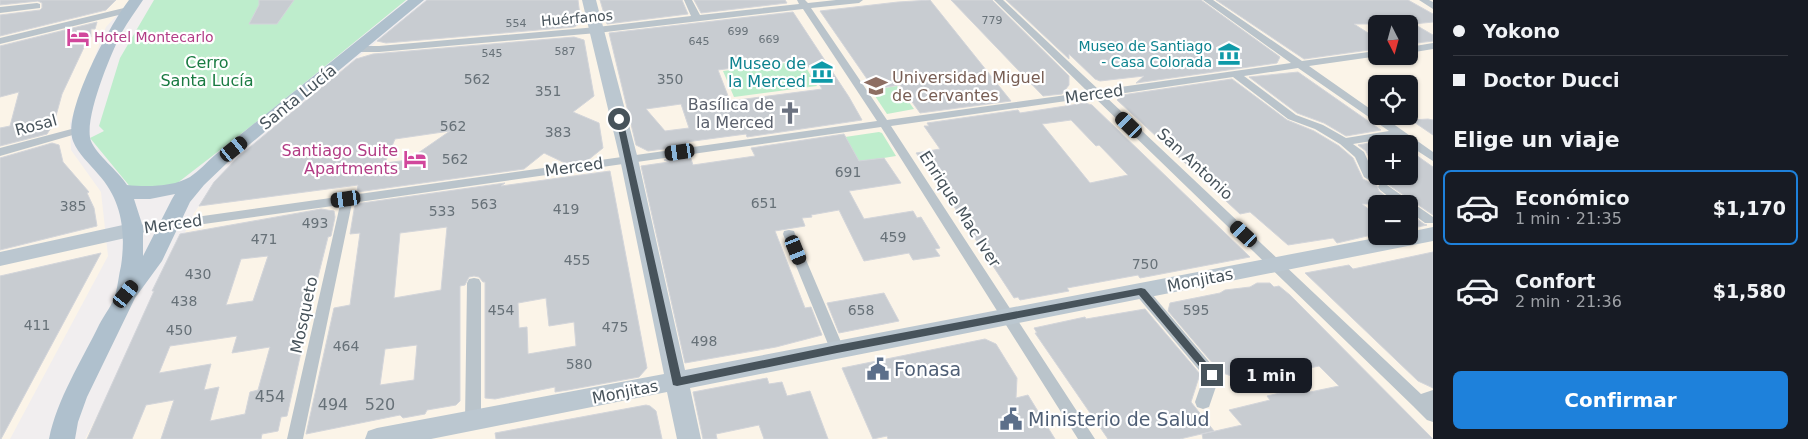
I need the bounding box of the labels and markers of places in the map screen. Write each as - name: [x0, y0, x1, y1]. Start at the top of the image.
- hotel icon: Hotel Montecarlo: [65, 24, 91, 50]
- place label: Hotel Montecarlo: [94, 29, 214, 45]
- place label: Museo de Santiago - Casa Colorada: [1078, 38, 1212, 70]
- museum icon: Museo de Santiago - Casa Colorada: [1216, 41, 1242, 67]
- place label: Museo de la Merced: [728, 54, 806, 91]
- museum icon: Museo de la Merced: [809, 59, 835, 85]
- place label: Universidad Miguel de Cervantes: [892, 68, 1045, 105]
- school or university icon: Universidad Miguel de Cervantes: [863, 73, 889, 99]
- place label: Basílica de la Merced: [688, 95, 774, 132]
- church icon: Basílica de la Merced: [777, 100, 803, 126]
- place label: Santiago Suite Apartments: [281, 141, 398, 178]
- hotel icon: Santiago Suite Apartments: [402, 146, 428, 172]
- public building icon: Fonasa: [865, 356, 891, 382]
- place label: Fonasa: [894, 358, 961, 380]
- public building icon: Ministerio de Salud: [998, 406, 1024, 432]
- place label: Ministerio de Salud: [1028, 408, 1210, 430]

